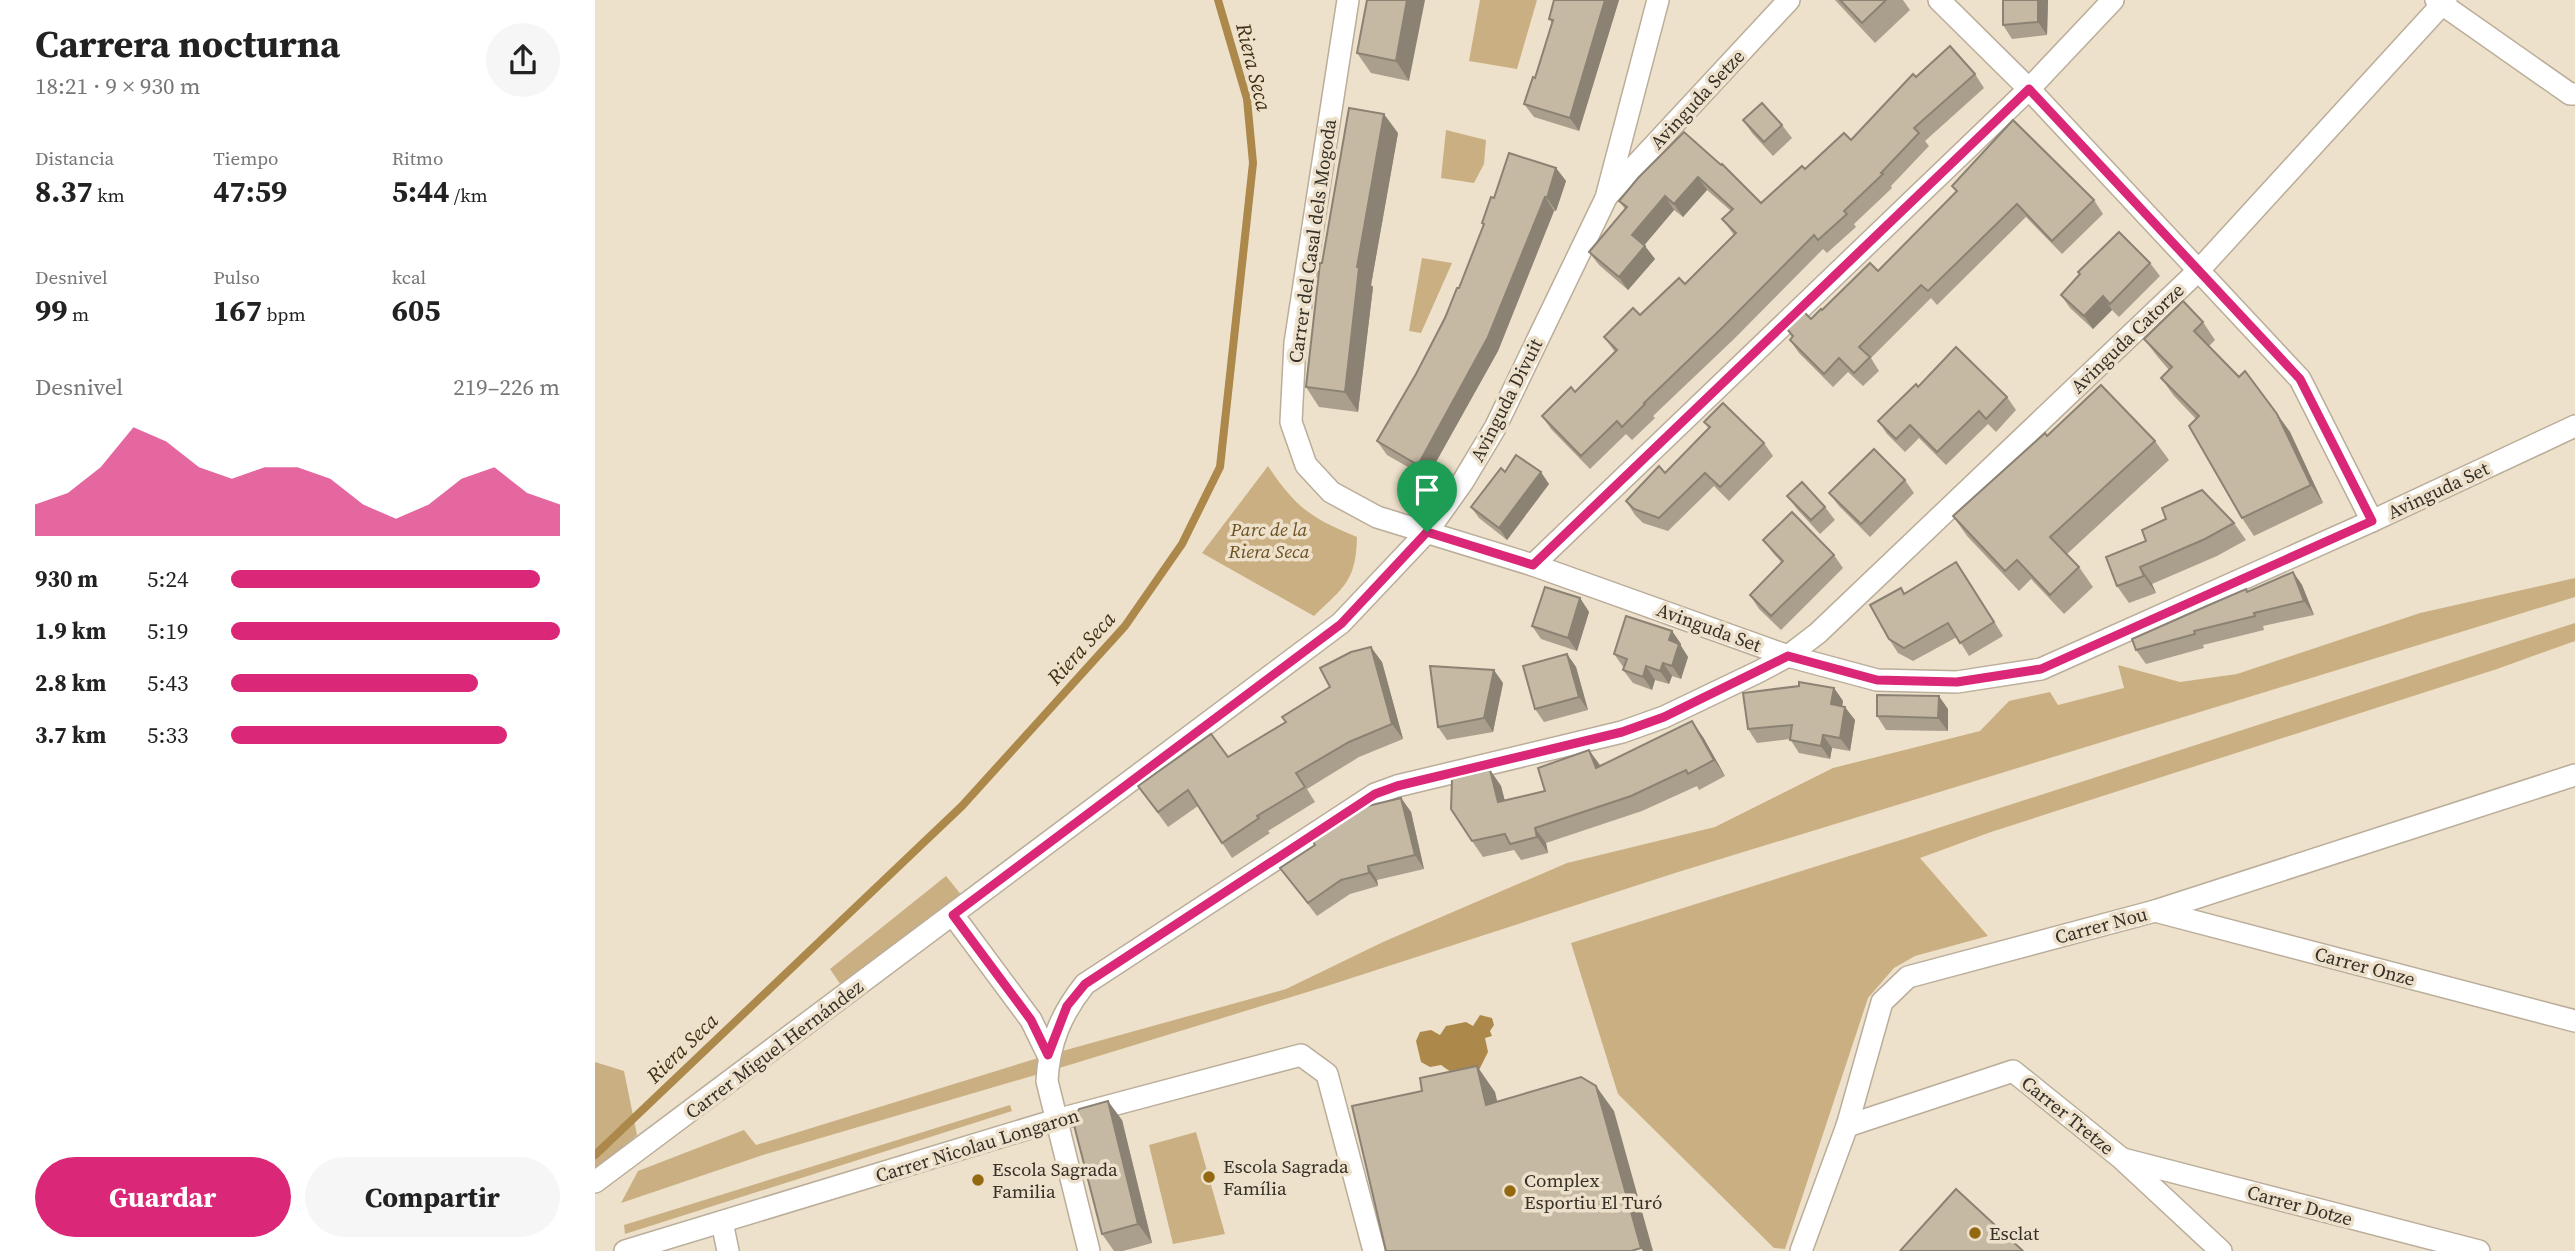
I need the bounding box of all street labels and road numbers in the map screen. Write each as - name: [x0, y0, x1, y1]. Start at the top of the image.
- street label: Avinguda Setze: [1644, 43, 1750, 155]
- street label: Carrer del Casal dels Mogoda: [1282, 117, 1342, 365]
- street label: Avinguda Catorze: [2065, 277, 2189, 399]
- street label: Avinguda Divuit: [1464, 333, 1549, 466]
- street label: Avinguda Set: [2383, 455, 2494, 525]
- street label: Avinguda Set: [1653, 596, 1766, 658]
- street label: Carrer Nou: [2052, 900, 2150, 950]
- street label: Carrer Onze: [2312, 940, 2418, 992]
- street label: Carrer Miguel Hernández: [680, 973, 869, 1125]
- street label: Carrer Tretze: [2016, 1070, 2120, 1160]
- street label: Carrer Nicolau Longaron: [872, 1102, 1082, 1188]
- street label: Carrer Dotze: [2245, 1178, 2355, 1232]

